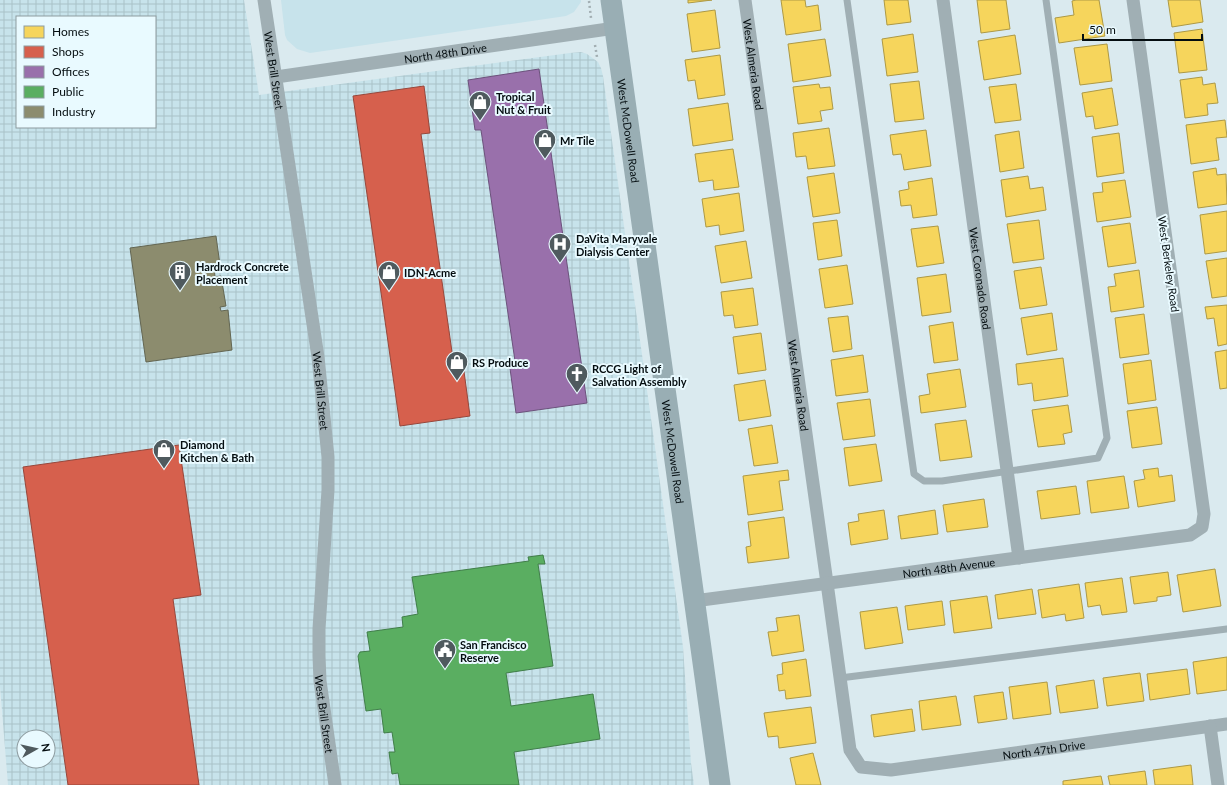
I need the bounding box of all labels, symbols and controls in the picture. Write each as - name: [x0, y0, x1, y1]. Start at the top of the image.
- legend: [16, 16, 156, 128]
- scale bar: [1083, 16, 1202, 42]
- street label: West Almeria Road: [741, 18, 767, 111]
- text: 50 m: [1089, 22, 1116, 37]
- text: Homes: [52, 24, 89, 39]
- street label: West Brill Street: [262, 30, 287, 110]
- street label: North 48th Drive: [403, 40, 488, 65]
- text: Shops: [52, 44, 84, 59]
- text: Offices: [52, 64, 89, 79]
- street label: West McDowell Road: [616, 78, 643, 184]
- text: Public: [52, 84, 84, 99]
- shop icon: Tropical Nut & Fruit: [467, 89, 493, 122]
- place label: Tropical Nut & Fruit: [496, 90, 552, 116]
- text: Industry: [52, 104, 96, 119]
- shop icon: Mr Tile: [532, 127, 558, 160]
- place label: Mr Tile: [560, 134, 595, 147]
- street label: West Berkeley Road: [1156, 215, 1182, 313]
- street label: West Coronado Road: [968, 227, 994, 330]
- hospital icon: DaVita Maryvale Dialysis Center: [547, 231, 573, 264]
- place label: DaVita Maryvale Dialysis Center: [576, 232, 658, 258]
- building icon: Hardrock Concrete Placement: [167, 259, 193, 292]
- shop icon: IDN-Acme: [376, 259, 402, 292]
- place label: Hardrock Concrete Placement: [196, 260, 289, 286]
- place label: IDN-Acme: [404, 266, 456, 279]
- street label: West Almeria Road: [786, 339, 812, 432]
- shop icon: RS Produce: [444, 349, 470, 382]
- street label: West Brill Street: [311, 351, 332, 431]
- place label: RS Produce: [472, 356, 528, 369]
- church icon: RCCG Light of Salvation Assembly: [564, 361, 590, 394]
- place label: RCCG Light of Salvation Assembly: [592, 362, 687, 388]
- street label: West McDowell Road: [660, 399, 687, 504]
- shop icon: Diamond Kitchen & Bath: [151, 437, 177, 470]
- place label: Diamond Kitchen & Bath: [180, 438, 254, 464]
- street label: North 48th Avenue: [902, 554, 996, 580]
- public building icon: San Francisco Reserve: [432, 637, 458, 670]
- place label: San Francisco Reserve: [460, 638, 526, 664]
- street label: West Brill Street: [313, 674, 337, 754]
- north arrow: [16, 729, 56, 769]
- street label: North 47th Drive: [1002, 737, 1086, 761]
- text: N: [39, 742, 53, 753]

